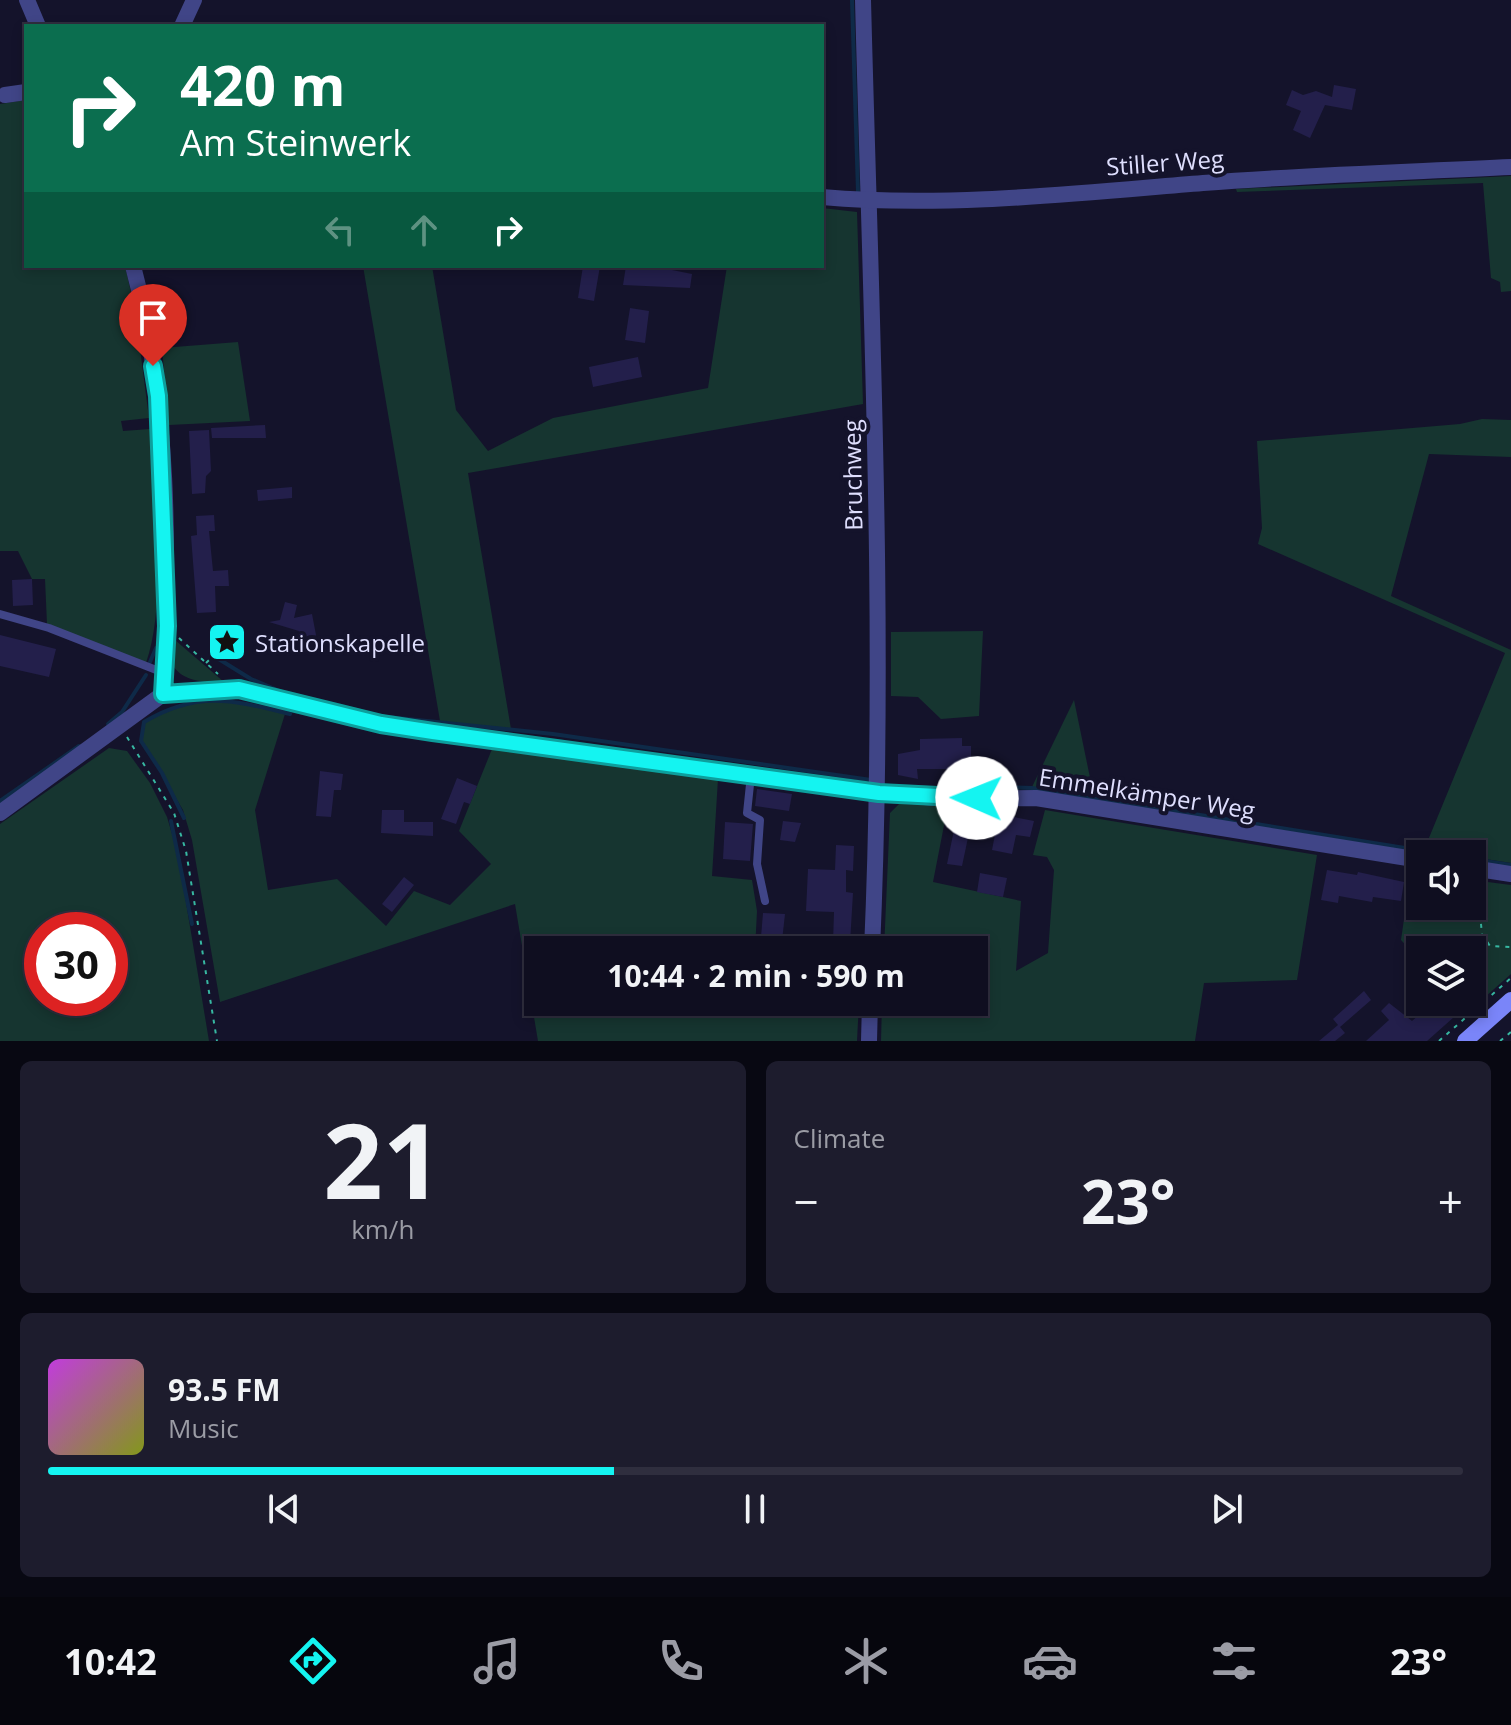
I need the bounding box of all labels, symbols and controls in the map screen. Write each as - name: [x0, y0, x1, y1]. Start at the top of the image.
- text: 420 m: [180, 46, 346, 122]
- icon: right: [48, 56, 152, 160]
- text: Am Steinwerk: [180, 118, 411, 167]
- street label: Stiller Weg: [1105, 141, 1225, 183]
- icon: left: [318, 208, 362, 252]
- icon: ahead: [402, 208, 446, 252]
- icon: right: [486, 208, 530, 252]
- pin: [119, 284, 187, 366]
- icon: arrive: [131, 296, 175, 340]
- street label: Bruchweg: [835, 419, 869, 531]
- place icon: Stationskapelle: [206, 621, 248, 663]
- place label: Stationskapelle: [255, 626, 425, 659]
- position arrow: [935, 756, 1019, 840]
- street label: Emmelkämper Weg: [1037, 760, 1257, 826]
- map controls: [1406, 840, 1486, 1016]
- button: sound: [1406, 840, 1486, 920]
- speed limit sign: 30: [24, 912, 128, 1016]
- button: layers: [1406, 936, 1486, 1016]
- text: 10:44 · 2 min · 590 m: [607, 955, 905, 996]
- text: 21: [323, 1088, 442, 1229]
- text: Climate: [794, 1120, 885, 1156]
- text: 23°: [1081, 1160, 1175, 1242]
- text: −: [794, 1171, 819, 1231]
- text: +: [1438, 1171, 1463, 1231]
- text: km/h: [351, 1211, 414, 1247]
- text: 93.5 FM: [168, 1369, 281, 1410]
- text: Music: [168, 1410, 239, 1446]
- icon: previous: [262, 1487, 306, 1531]
- icon: pause: [733, 1487, 777, 1531]
- icon: next: [1205, 1487, 1249, 1531]
- icon: directions: [285, 1633, 341, 1689]
- icon: music: [469, 1633, 525, 1689]
- icon: phone: [653, 1633, 709, 1689]
- icon: climate: [838, 1633, 894, 1689]
- icon: car: [1022, 1633, 1078, 1689]
- icon: filters: [1206, 1633, 1262, 1689]
- text: 10:42: [64, 1637, 157, 1686]
- text: 23°: [1390, 1637, 1447, 1686]

